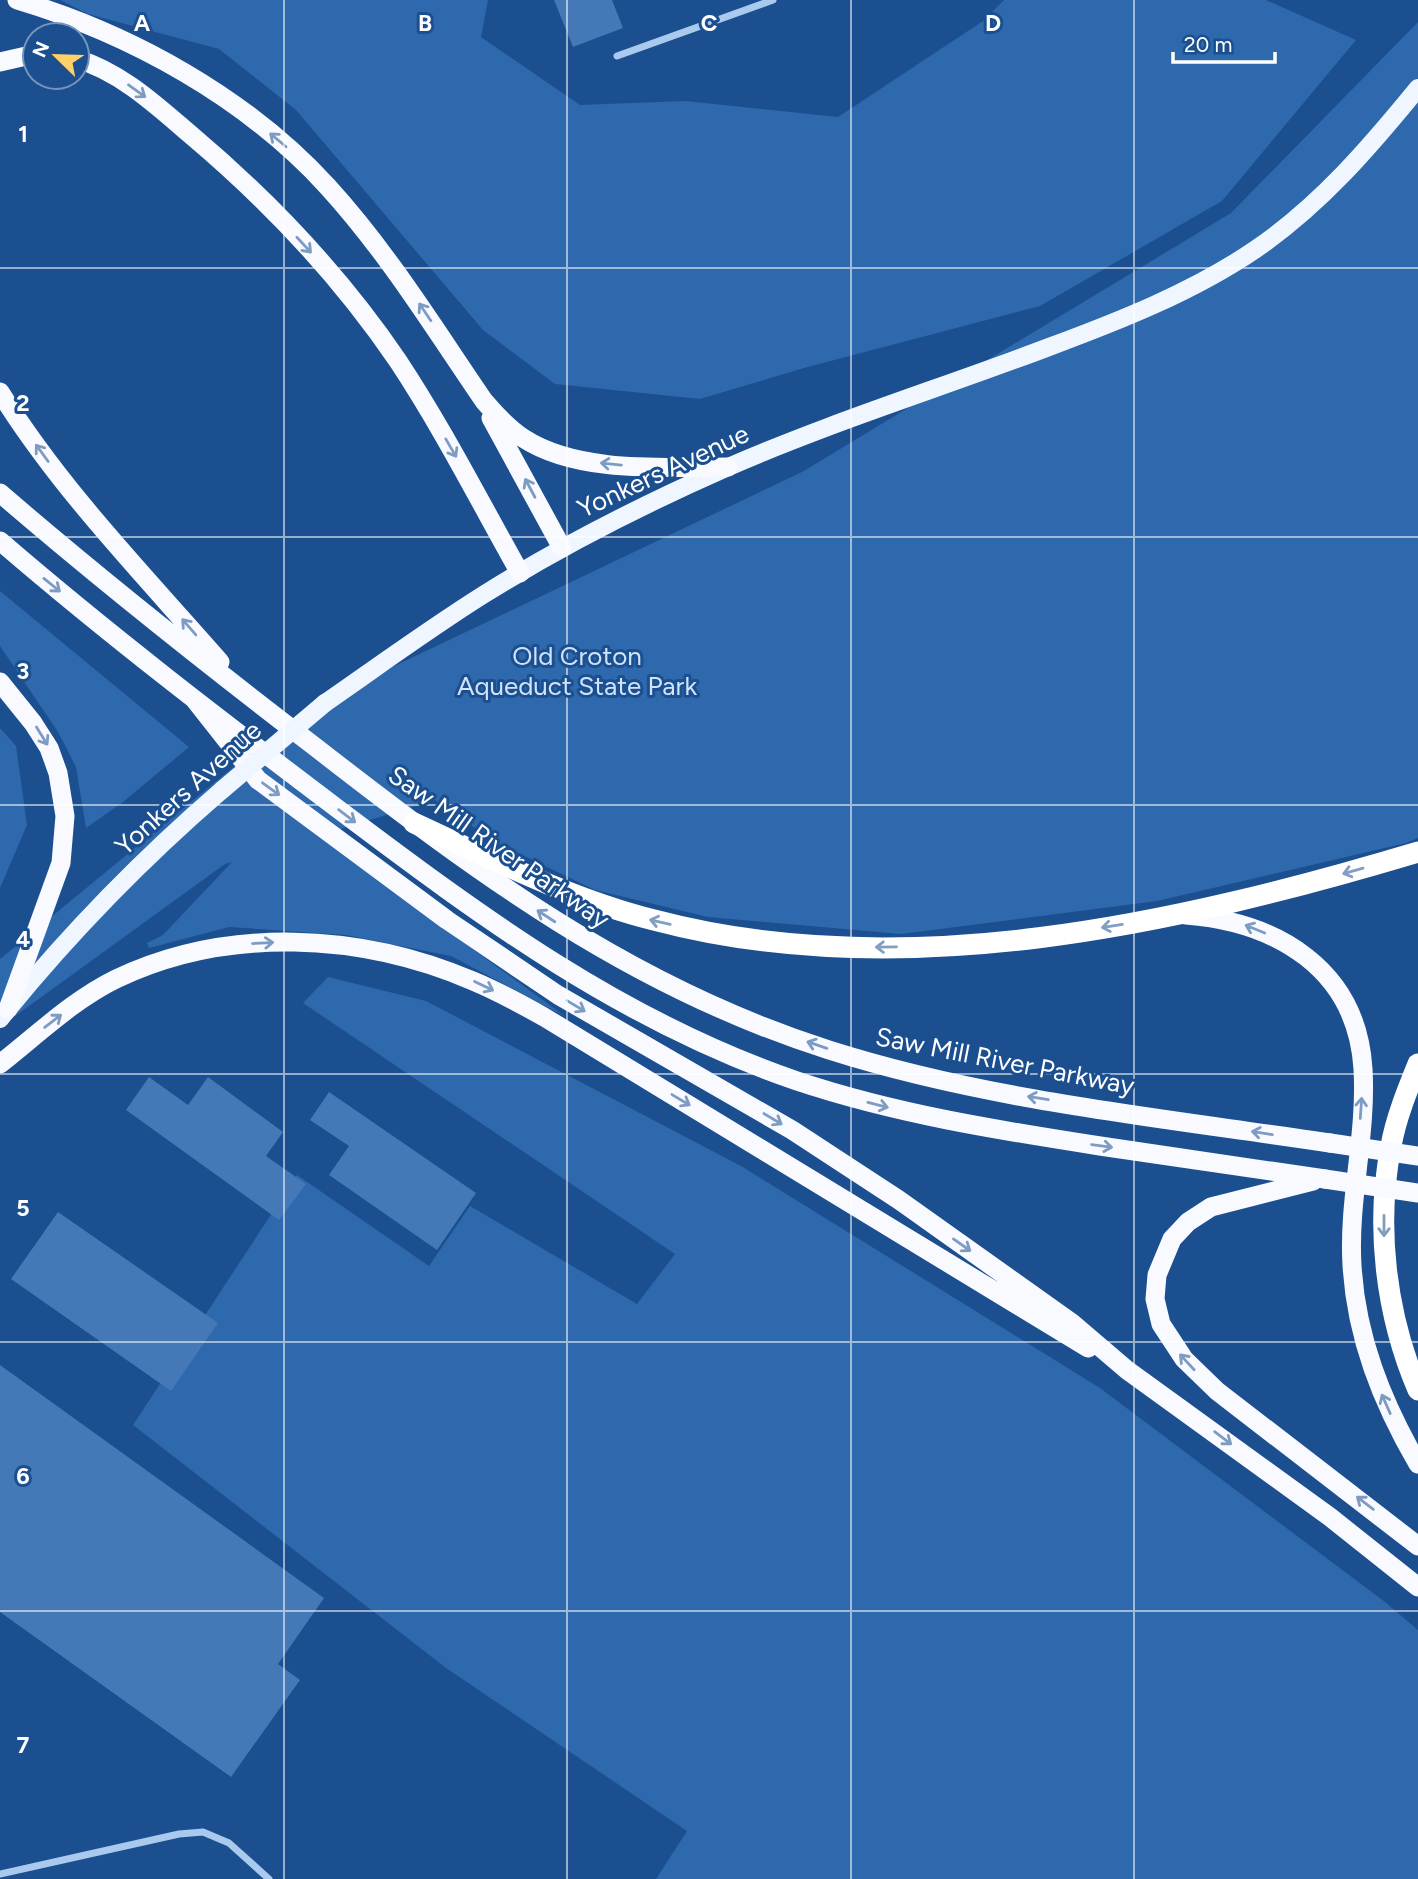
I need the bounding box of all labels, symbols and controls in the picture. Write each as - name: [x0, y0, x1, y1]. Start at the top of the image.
- text: A: [134, 9, 151, 37]
- text: B: [418, 9, 432, 37]
- text: C: [701, 9, 718, 37]
- text: D: [985, 9, 1001, 37]
- north arrow: [21, 21, 91, 91]
- scale bar: [1173, 21, 1274, 65]
- text: 20 m: [1184, 32, 1232, 57]
- text: N: [27, 38, 54, 61]
- one-way arrow: [127, 84, 146, 98]
- text: 1: [18, 120, 28, 148]
- one-way arrow: [269, 132, 287, 147]
- one-way arrow: [296, 236, 312, 254]
- one-way arrow: [418, 303, 432, 322]
- text: 2: [16, 389, 30, 417]
- street label: Yonkers Avenue: [572, 417, 754, 525]
- one-way arrow: [444, 438, 458, 458]
- one-way arrow: [35, 445, 50, 463]
- one-way arrow: [600, 457, 622, 470]
- one-way arrow: [523, 478, 537, 498]
- one-way arrow: [43, 577, 61, 593]
- one-way arrow: [181, 618, 197, 636]
- park label: Old Croton Aqueduct State Park: [457, 640, 697, 702]
- text: 3: [17, 657, 29, 685]
- street label: Yonkers Avenue: [108, 714, 268, 862]
- one-way arrow: [35, 726, 49, 746]
- street label: Saw Mill River Parkway: [382, 758, 616, 936]
- one-way arrow: [261, 781, 280, 796]
- one-way arrow: [337, 808, 356, 823]
- one-way arrow: [1342, 866, 1364, 879]
- one-way arrow: [537, 908, 556, 923]
- one-way arrow: [649, 915, 672, 928]
- one-way arrow: [1101, 920, 1124, 933]
- one-way arrow: [1244, 922, 1266, 935]
- text: 4: [16, 925, 30, 953]
- one-way arrow: [251, 936, 274, 949]
- one-way arrow: [874, 940, 897, 954]
- one-way arrow: [473, 980, 494, 993]
- one-way arrow: [565, 999, 585, 1013]
- one-way arrow: [44, 1014, 62, 1029]
- street label: Saw Mill River Parkway: [873, 1020, 1137, 1102]
- one-way arrow: [806, 1038, 828, 1050]
- one-way arrow: [1027, 1091, 1050, 1104]
- one-way arrow: [670, 1093, 690, 1107]
- one-way arrow: [1355, 1097, 1368, 1120]
- one-way arrow: [866, 1099, 889, 1112]
- one-way arrow: [762, 1113, 782, 1127]
- one-way arrow: [1252, 1126, 1274, 1139]
- one-way arrow: [1090, 1140, 1113, 1153]
- text: 5: [16, 1194, 30, 1222]
- one-way arrow: [1377, 1214, 1391, 1237]
- one-way arrow: [952, 1238, 971, 1252]
- one-way arrow: [1179, 1353, 1195, 1371]
- one-way arrow: [1379, 1394, 1392, 1415]
- one-way arrow: [1213, 1431, 1232, 1445]
- text: 6: [16, 1462, 30, 1490]
- one-way arrow: [1356, 1496, 1374, 1511]
- text: 7: [17, 1731, 30, 1759]

